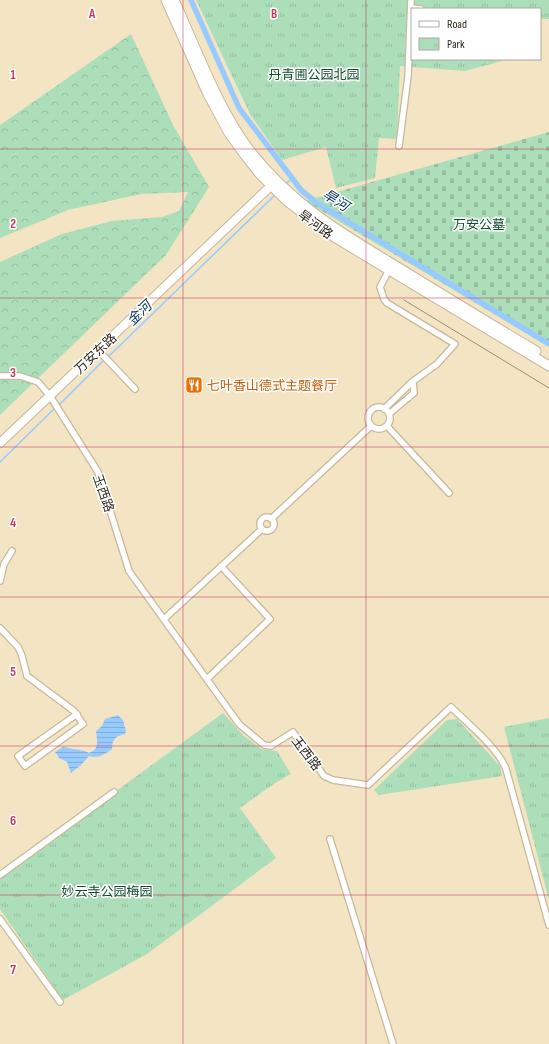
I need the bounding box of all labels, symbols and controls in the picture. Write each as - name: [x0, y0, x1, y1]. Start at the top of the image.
- text: A: [88, 6, 96, 22]
- text: B: [271, 6, 277, 22]
- legend: [411, 8, 541, 60]
- text: Road: [447, 17, 467, 32]
- text: Park: [447, 37, 465, 52]
- text: 1: [10, 67, 16, 83]
- park label: 丹青圃公园北园: [268, 67, 360, 83]
- water label: 旱河: [319, 186, 355, 217]
- street label: 旱河路: [295, 207, 336, 243]
- text: 2: [10, 216, 16, 232]
- park label: 万安公墓: [453, 217, 505, 233]
- water label: 金河: [123, 295, 157, 329]
- street label: 万安东路: [71, 330, 120, 377]
- text: 3: [10, 365, 16, 381]
- restaurant icon: 七叶香山德式主题餐厅: [184, 375, 204, 395]
- place label: 七叶香山德式主题餐厅: [207, 378, 337, 394]
- street label: 玉西路: [89, 472, 117, 514]
- text: 4: [10, 515, 16, 531]
- text: 5: [10, 664, 16, 680]
- street label: 玉西路: [288, 733, 324, 774]
- text: 6: [10, 813, 16, 829]
- park label: 妙云寺公园梅园: [61, 884, 153, 900]
- text: 7: [10, 962, 16, 978]

